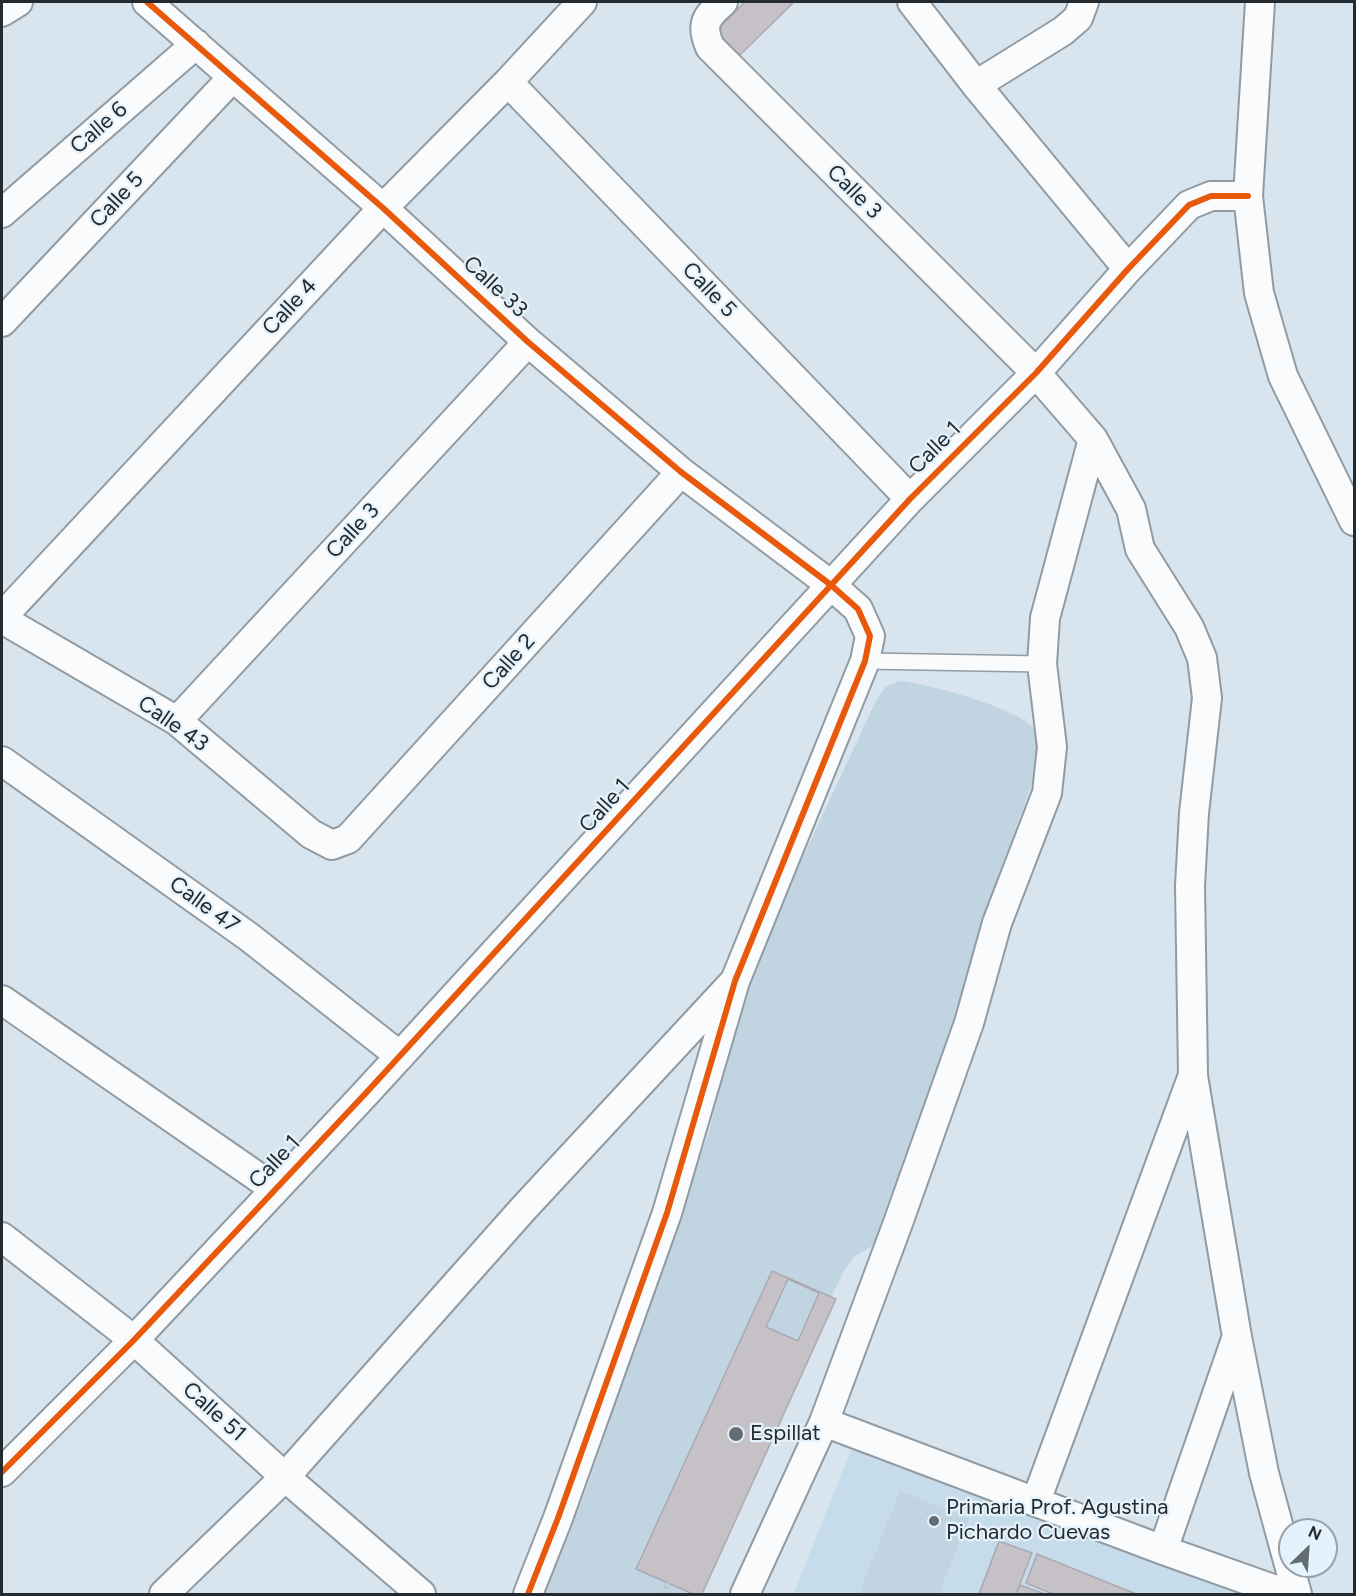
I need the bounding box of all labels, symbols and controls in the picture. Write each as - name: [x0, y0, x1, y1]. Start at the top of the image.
- street label: Calle 6: [65, 96, 133, 160]
- street label: Calle 3: [821, 159, 887, 225]
- street label: Calle 5: [85, 167, 149, 233]
- street label: Calle 33: [457, 251, 533, 323]
- street label: Calle 5: [676, 257, 742, 323]
- street label: Calle 4: [257, 273, 323, 341]
- street label: Calle 1: [903, 416, 967, 480]
- street label: Calle 3: [321, 498, 385, 564]
- street label: Calle 2: [477, 628, 541, 696]
- street label: Calle 43: [133, 690, 213, 758]
- street label: Calle 1: [574, 774, 636, 838]
- street label: Calle 47: [164, 871, 244, 939]
- street label: Calle 1: [244, 1130, 306, 1194]
- street label: Calle 51: [177, 1377, 251, 1447]
- place label: Espillat: [750, 1421, 821, 1447]
- marker: Espillat: [727, 1425, 745, 1443]
- place label: Primaria Prof. Agustina Pichardo Cuevas: [946, 1495, 1168, 1546]
- marker: Primaria Prof. Agustina Pichardo Cuevas: [927, 1514, 941, 1528]
- north arrow: [1278, 1518, 1338, 1578]
- text: N: [1305, 1522, 1325, 1544]

